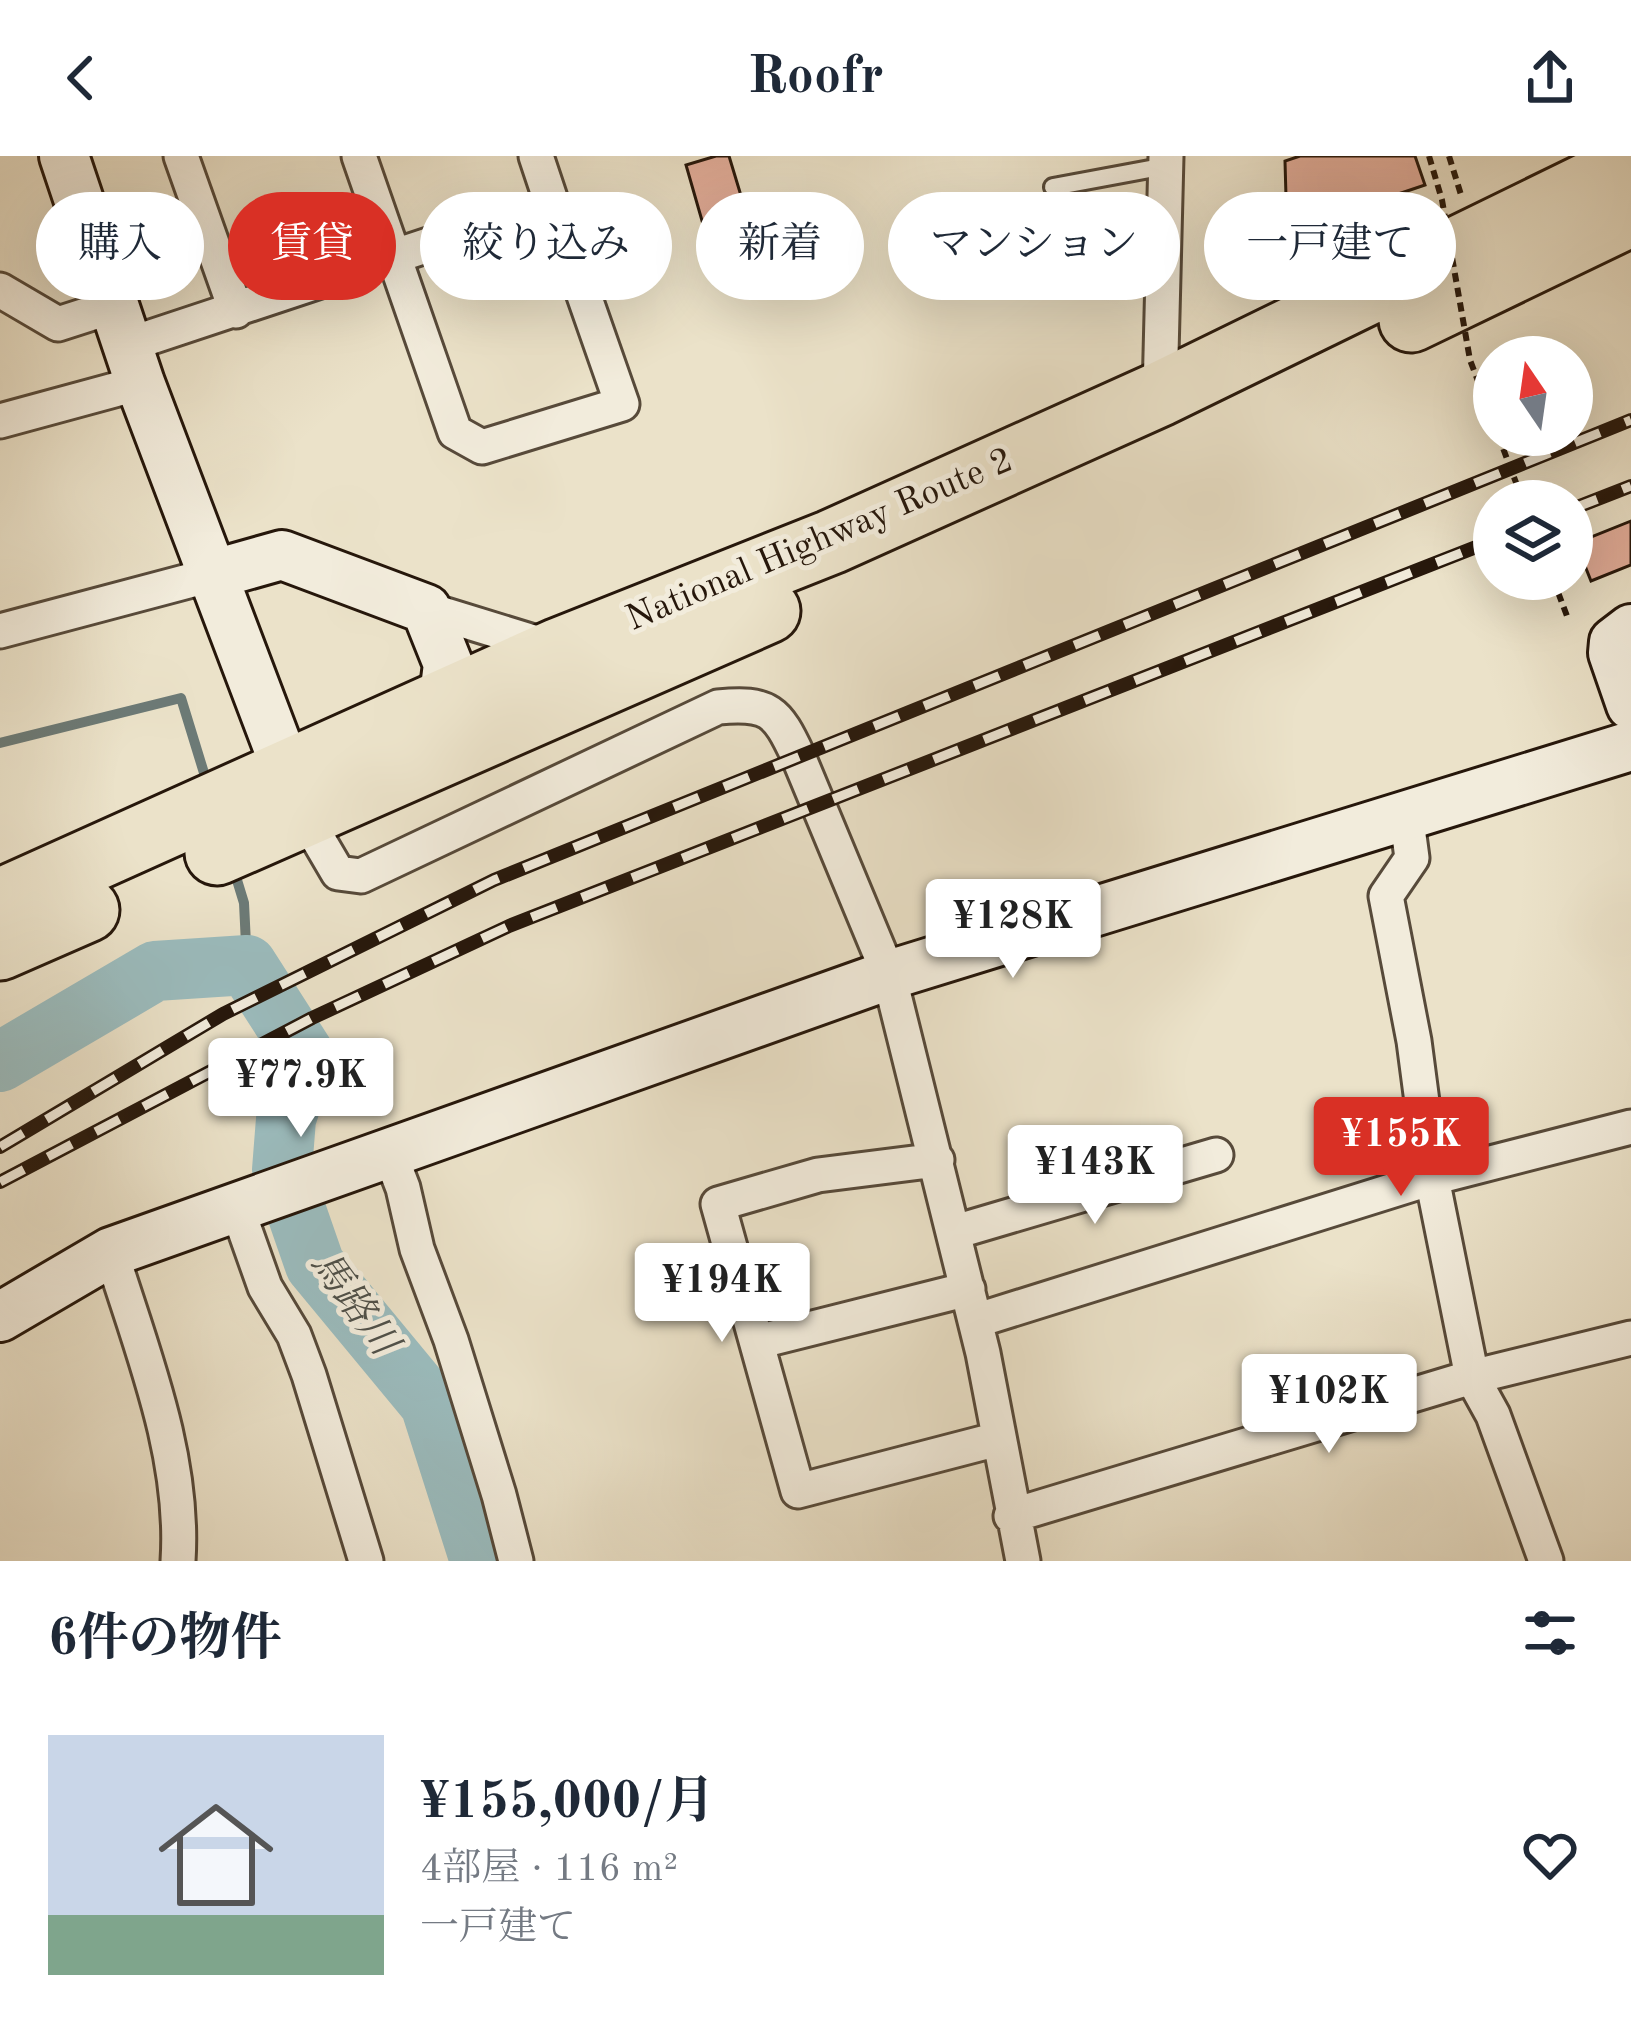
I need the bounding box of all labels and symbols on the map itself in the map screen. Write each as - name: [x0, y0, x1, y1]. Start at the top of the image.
- north arrow: [1473, 336, 1593, 456]
- street label: National Highway Route 2: [622, 443, 1018, 639]
- pin: ¥128K: [929, 879, 1097, 981]
- pin: ¥77.9K: [203, 1038, 399, 1140]
- pin: ¥155K: [1317, 1097, 1485, 1199]
- pin: ¥143K: [1011, 1125, 1179, 1227]
- water label: 馬路川: [303, 1243, 408, 1366]
- pin: ¥194K: [638, 1243, 806, 1345]
- pin: ¥102K: [1245, 1354, 1413, 1456]

